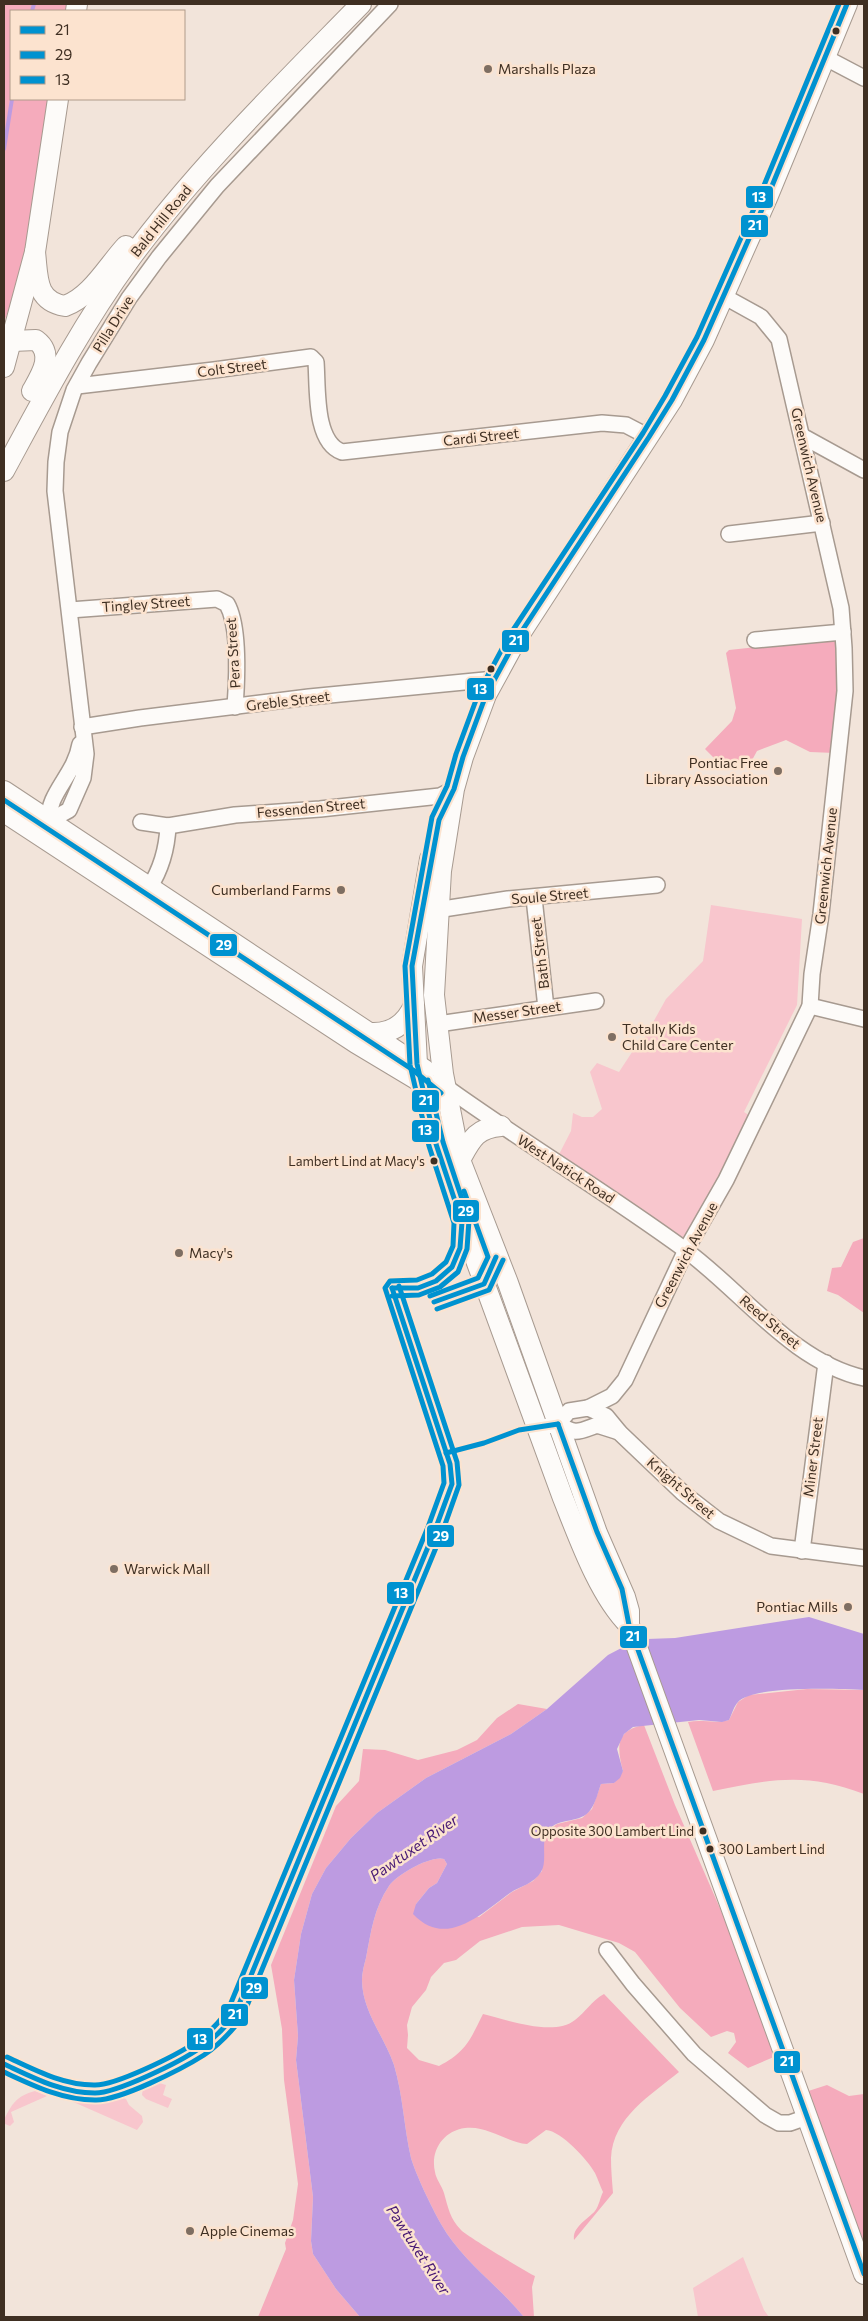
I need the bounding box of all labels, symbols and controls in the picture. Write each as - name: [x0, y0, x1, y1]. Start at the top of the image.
- legend: [10, 10, 185, 100]
- text: 21: [55, 20, 70, 38]
- unlabelled marker: [831, 26, 841, 36]
- text: 29: [55, 45, 72, 63]
- place label: Marshalls Plaza: [498, 60, 596, 77]
- marker: Marshalls Plaza: [482, 63, 494, 75]
- text: 13: [55, 70, 70, 88]
- street label: Bald Hill Road: [127, 181, 195, 260]
- line badge: 13: [745, 185, 774, 209]
- text: 13: [752, 188, 766, 205]
- line badge: 21: [740, 214, 769, 238]
- text: 21: [748, 216, 762, 233]
- street label: Pilla Drive: [89, 292, 137, 355]
- street label: Colt Street: [196, 355, 268, 380]
- street label: Greenwich Avenue: [788, 406, 831, 524]
- street label: Cardi Street: [442, 424, 520, 449]
- street label: Tingley Street: [101, 592, 191, 615]
- street label: Pera Street: [222, 617, 243, 689]
- line badge: 21: [501, 629, 530, 653]
- text: 21: [509, 631, 523, 648]
- unlabelled marker: [486, 664, 496, 674]
- line badge: 13: [466, 677, 495, 701]
- text: 13: [473, 680, 487, 697]
- street label: Greble Street: [245, 687, 331, 714]
- place label: Pontiac Free Library Association: [645, 754, 768, 787]
- marker: Pontiac Free Library Association: [772, 765, 784, 777]
- street label: Fessenden Street: [256, 794, 366, 821]
- street label: Greenwich Avenue: [811, 807, 840, 925]
- place label: Cumberland Farms: [211, 881, 331, 898]
- marker: Cumberland Farms: [335, 884, 347, 896]
- street label: Soule Street: [511, 884, 590, 907]
- street label: Bath Street: [527, 916, 552, 990]
- line badge: 29: [209, 933, 238, 957]
- text: 29: [216, 936, 233, 953]
- street label: Messer Street: [472, 997, 562, 1026]
- place label: Totally Kids Child Care Center: [622, 1020, 734, 1053]
- marker: Totally Kids Child Care Center: [606, 1031, 618, 1043]
- line badge: 21: [411, 1089, 440, 1113]
- text: 21: [419, 1091, 433, 1108]
- line badge: 13: [411, 1119, 440, 1143]
- text: 13: [418, 1121, 432, 1138]
- street label: West Natick Road: [514, 1131, 618, 1206]
- place label: Lambert Lind at Macy's: [288, 1153, 425, 1169]
- marker: Lambert Lind at Macy's: [429, 1156, 439, 1166]
- line badge: 29: [452, 1199, 480, 1223]
- street label: Greenwich Avenue: [651, 1199, 721, 1311]
- text: 29: [458, 1202, 475, 1219]
- place label: Macy's: [189, 1244, 233, 1261]
- marker: Macy's: [173, 1247, 185, 1259]
- street label: Reed Street: [737, 1291, 804, 1352]
- street label: Miner Street: [799, 1416, 826, 1498]
- street label: Knight Street: [644, 1453, 719, 1522]
- line badge: 29: [426, 1524, 455, 1548]
- text: 29: [433, 1527, 450, 1544]
- place label: Warwick Mall: [124, 1560, 210, 1577]
- marker: Warwick Mall: [108, 1563, 120, 1575]
- line badge: 13: [386, 1581, 415, 1605]
- text: 13: [394, 1584, 408, 1601]
- place label: Pontiac Mills: [756, 1598, 838, 1615]
- marker: Pontiac Mills: [842, 1601, 854, 1613]
- line badge: 21: [619, 1625, 648, 1649]
- text: 21: [626, 1627, 640, 1644]
- water label: Pawtuxet River: [366, 1810, 462, 1884]
- place label: Opposite 300 Lambert Lind: [531, 1823, 694, 1839]
- marker: Opposite 300 Lambert Lind: [698, 1826, 708, 1836]
- place label: 300 Lambert Lind: [719, 1841, 825, 1857]
- marker: 300 Lambert Lind: [705, 1844, 715, 1854]
- line badge: 29: [240, 1976, 269, 2000]
- text: 29: [246, 1979, 263, 1996]
- line badge: 21: [220, 2003, 249, 2027]
- text: 21: [228, 2005, 242, 2022]
- line badge: 13: [186, 2027, 214, 2051]
- text: 13: [193, 2030, 207, 2047]
- line badge: 21: [773, 2050, 801, 2074]
- text: 21: [780, 2052, 794, 2069]
- water label: Pawtuxet River: [383, 2201, 455, 2299]
- place label: Apple Cinemas: [200, 2222, 294, 2239]
- marker: Apple Cinemas: [184, 2225, 196, 2237]

